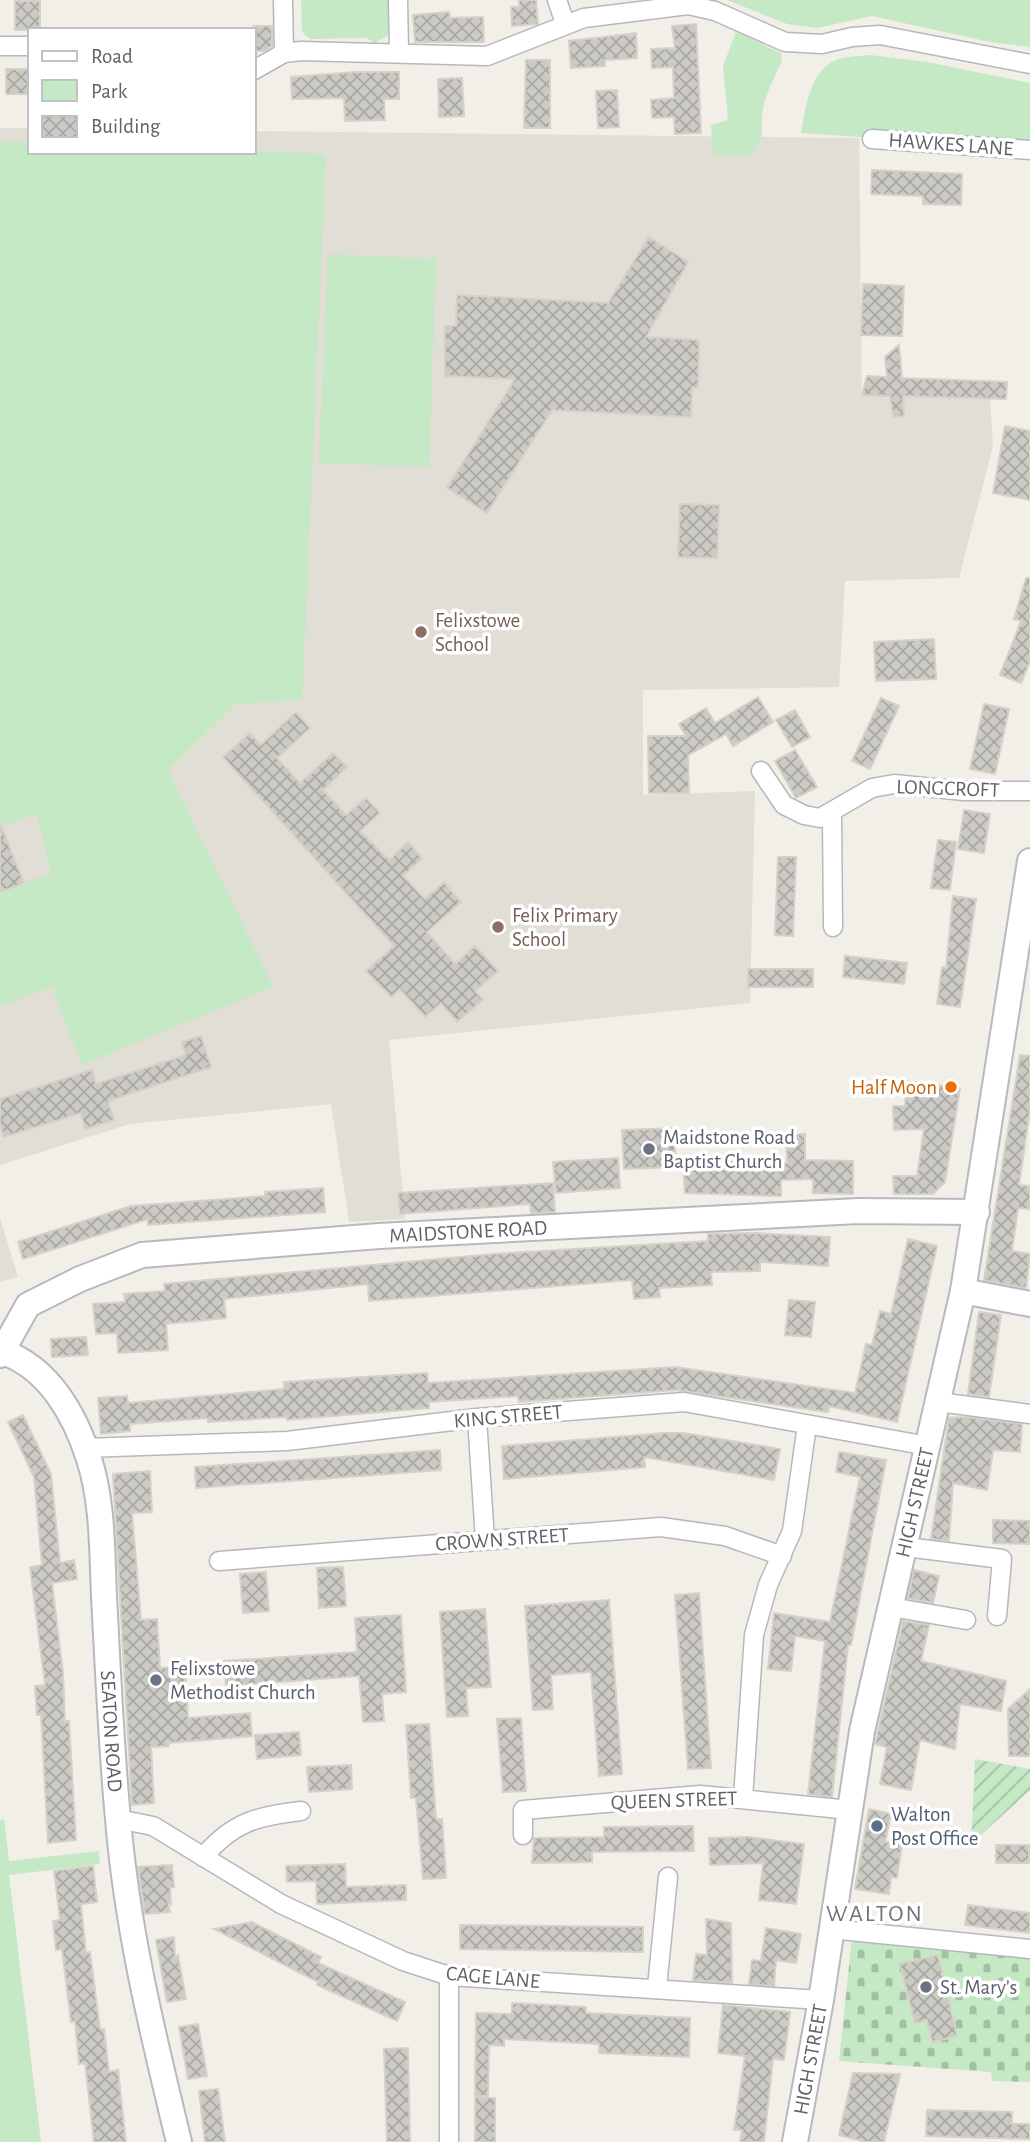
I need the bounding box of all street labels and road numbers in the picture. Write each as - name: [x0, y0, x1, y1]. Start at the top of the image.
- street label: HAWKES LANE: [888, 130, 1014, 159]
- street label: LONGCROFT: [896, 776, 1000, 801]
- street label: MAIDSTONE ROAD: [389, 1217, 548, 1246]
- street label: KING STREET: [453, 1401, 563, 1432]
- street label: HIGH STREET: [892, 1446, 938, 1560]
- street label: CROWN STREET: [434, 1524, 570, 1555]
- street label: SEATON ROAD: [97, 1670, 126, 1793]
- street label: QUEEN STREET: [610, 1788, 738, 1813]
- street label: CAGE LANE: [445, 1963, 541, 1992]
- street label: HIGH STREET: [790, 2002, 831, 2117]

